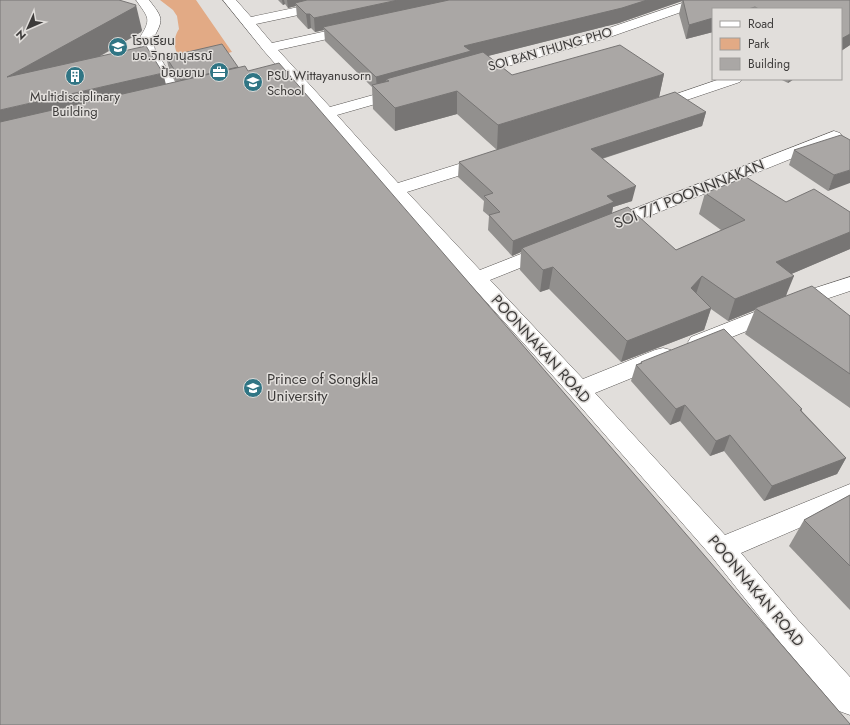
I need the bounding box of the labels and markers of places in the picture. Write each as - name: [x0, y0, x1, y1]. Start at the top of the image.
- place label: โรงเรียน มอ.วิทยานุสรณ์: [132, 31, 212, 65]
- school or university icon: โรงเรียน มอ.วิทยานุสรณ์: [107, 36, 129, 58]
- office icon: ป้อมยาม: [208, 61, 230, 83]
- place label: ป้อมยาม: [161, 63, 205, 82]
- building icon: Multidisciplinary Building: [64, 65, 86, 87]
- place label: PSU.Wittayanusorn School: [267, 66, 371, 100]
- school or university icon: PSU.Wittayanusorn School: [242, 71, 264, 93]
- place label: Multidisciplinary Building: [30, 87, 120, 121]
- place label: Prince of Songkla University: [267, 368, 378, 407]
- school or university icon: Prince of Songkla University: [242, 377, 264, 399]

